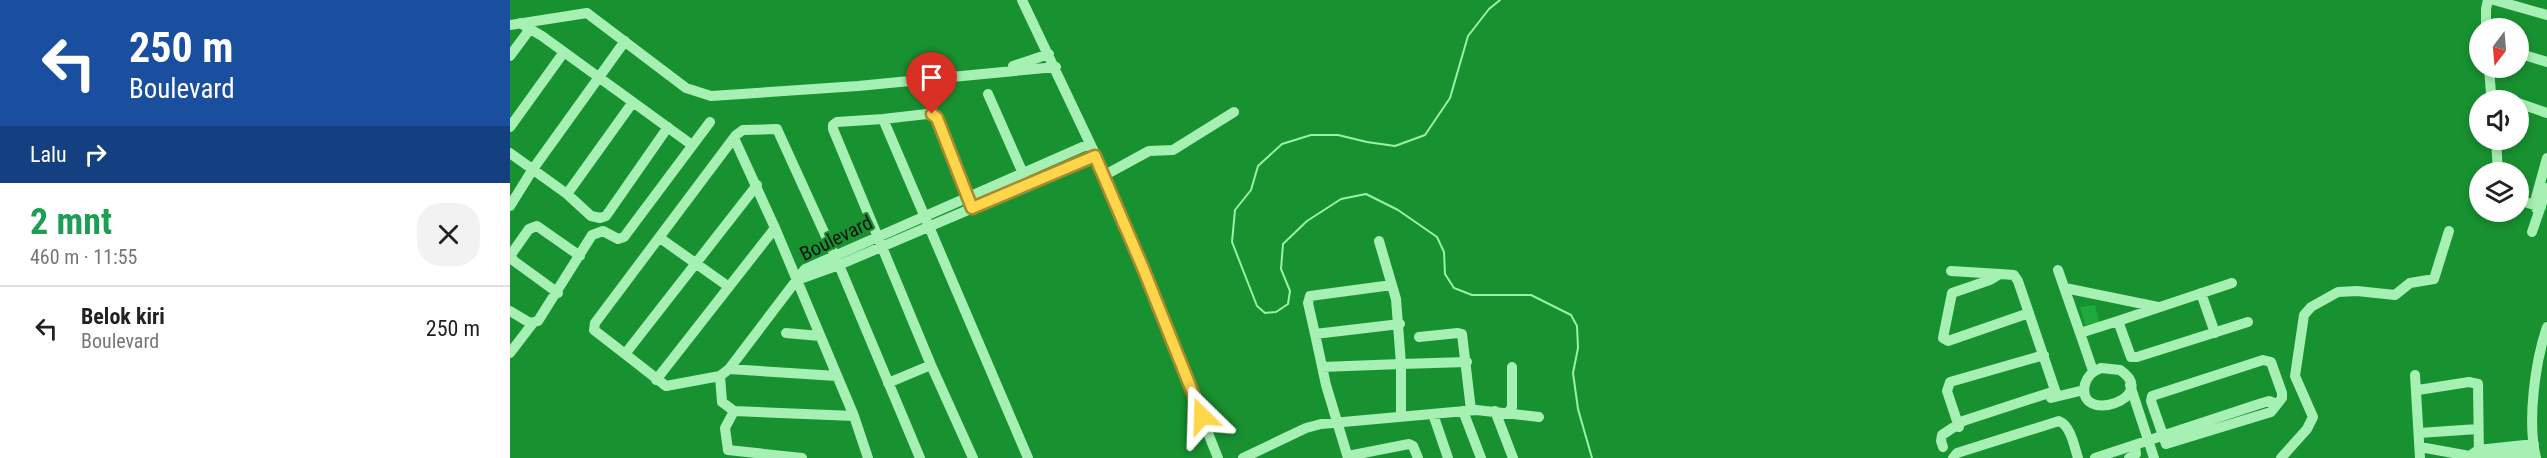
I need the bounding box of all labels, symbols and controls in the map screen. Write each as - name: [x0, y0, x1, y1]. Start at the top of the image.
- north arrow: [2469, 18, 2529, 78]
- map controls: [2469, 18, 2529, 222]
- text: 250 m: [129, 23, 234, 72]
- icon: left: [30, 24, 108, 102]
- pin: [906, 52, 957, 114]
- icon: arrive: [915, 61, 948, 94]
- text: Boulevard: [129, 73, 235, 105]
- button: sound: [2469, 90, 2529, 150]
- icon: right: [79, 138, 112, 171]
- text: Lalu: [30, 142, 67, 167]
- button: layers: [2469, 162, 2529, 222]
- text: 2 mnt: [30, 201, 112, 243]
- button: close: [417, 203, 480, 266]
- street label: Boulevard: [796, 210, 876, 266]
- text: 460 m · 11:55: [30, 245, 137, 269]
- text: Belok kiri: [81, 304, 165, 329]
- icon: left: [30, 312, 63, 345]
- text: 250 m: [426, 316, 480, 341]
- text: Boulevard: [81, 329, 159, 353]
- position arrow: [1170, 384, 1234, 448]

